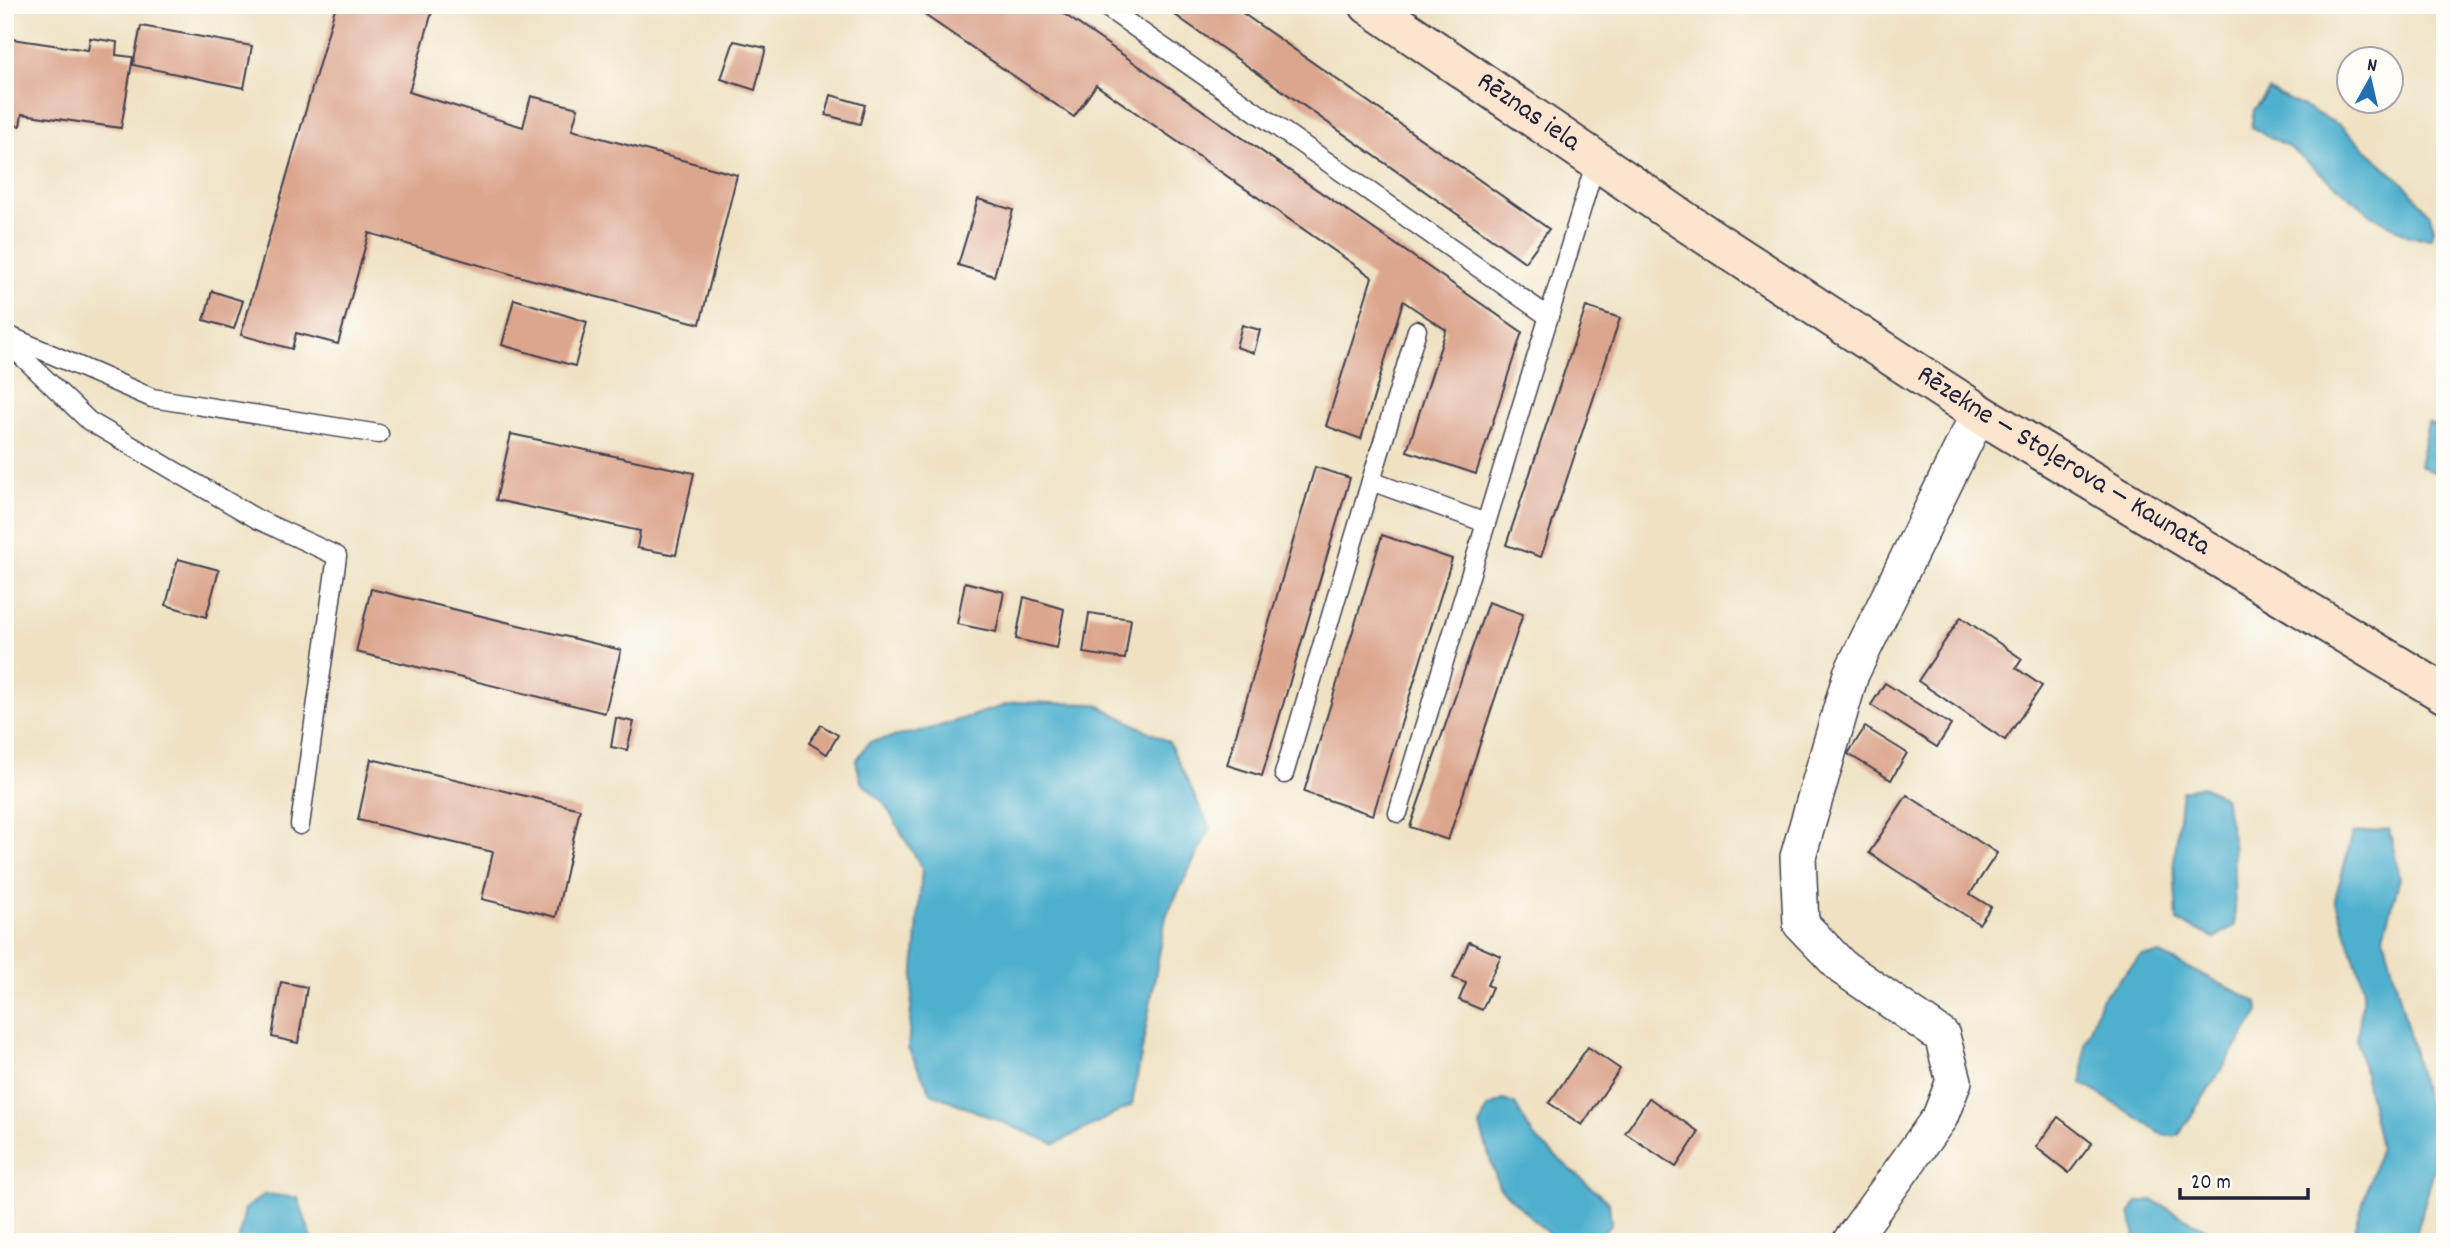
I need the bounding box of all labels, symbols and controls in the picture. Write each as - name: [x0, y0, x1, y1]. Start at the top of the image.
- north arrow: [2334, 46, 2404, 116]
- text: N: [2365, 53, 2378, 81]
- street label: Rēznas iela: [1467, 64, 1588, 164]
- street label: Rēzekne — Stoļerova — Kaunata: [1908, 357, 2218, 568]
- scale bar: [2180, 1156, 2308, 1200]
- text: 20 m: [2191, 1169, 2231, 1199]

